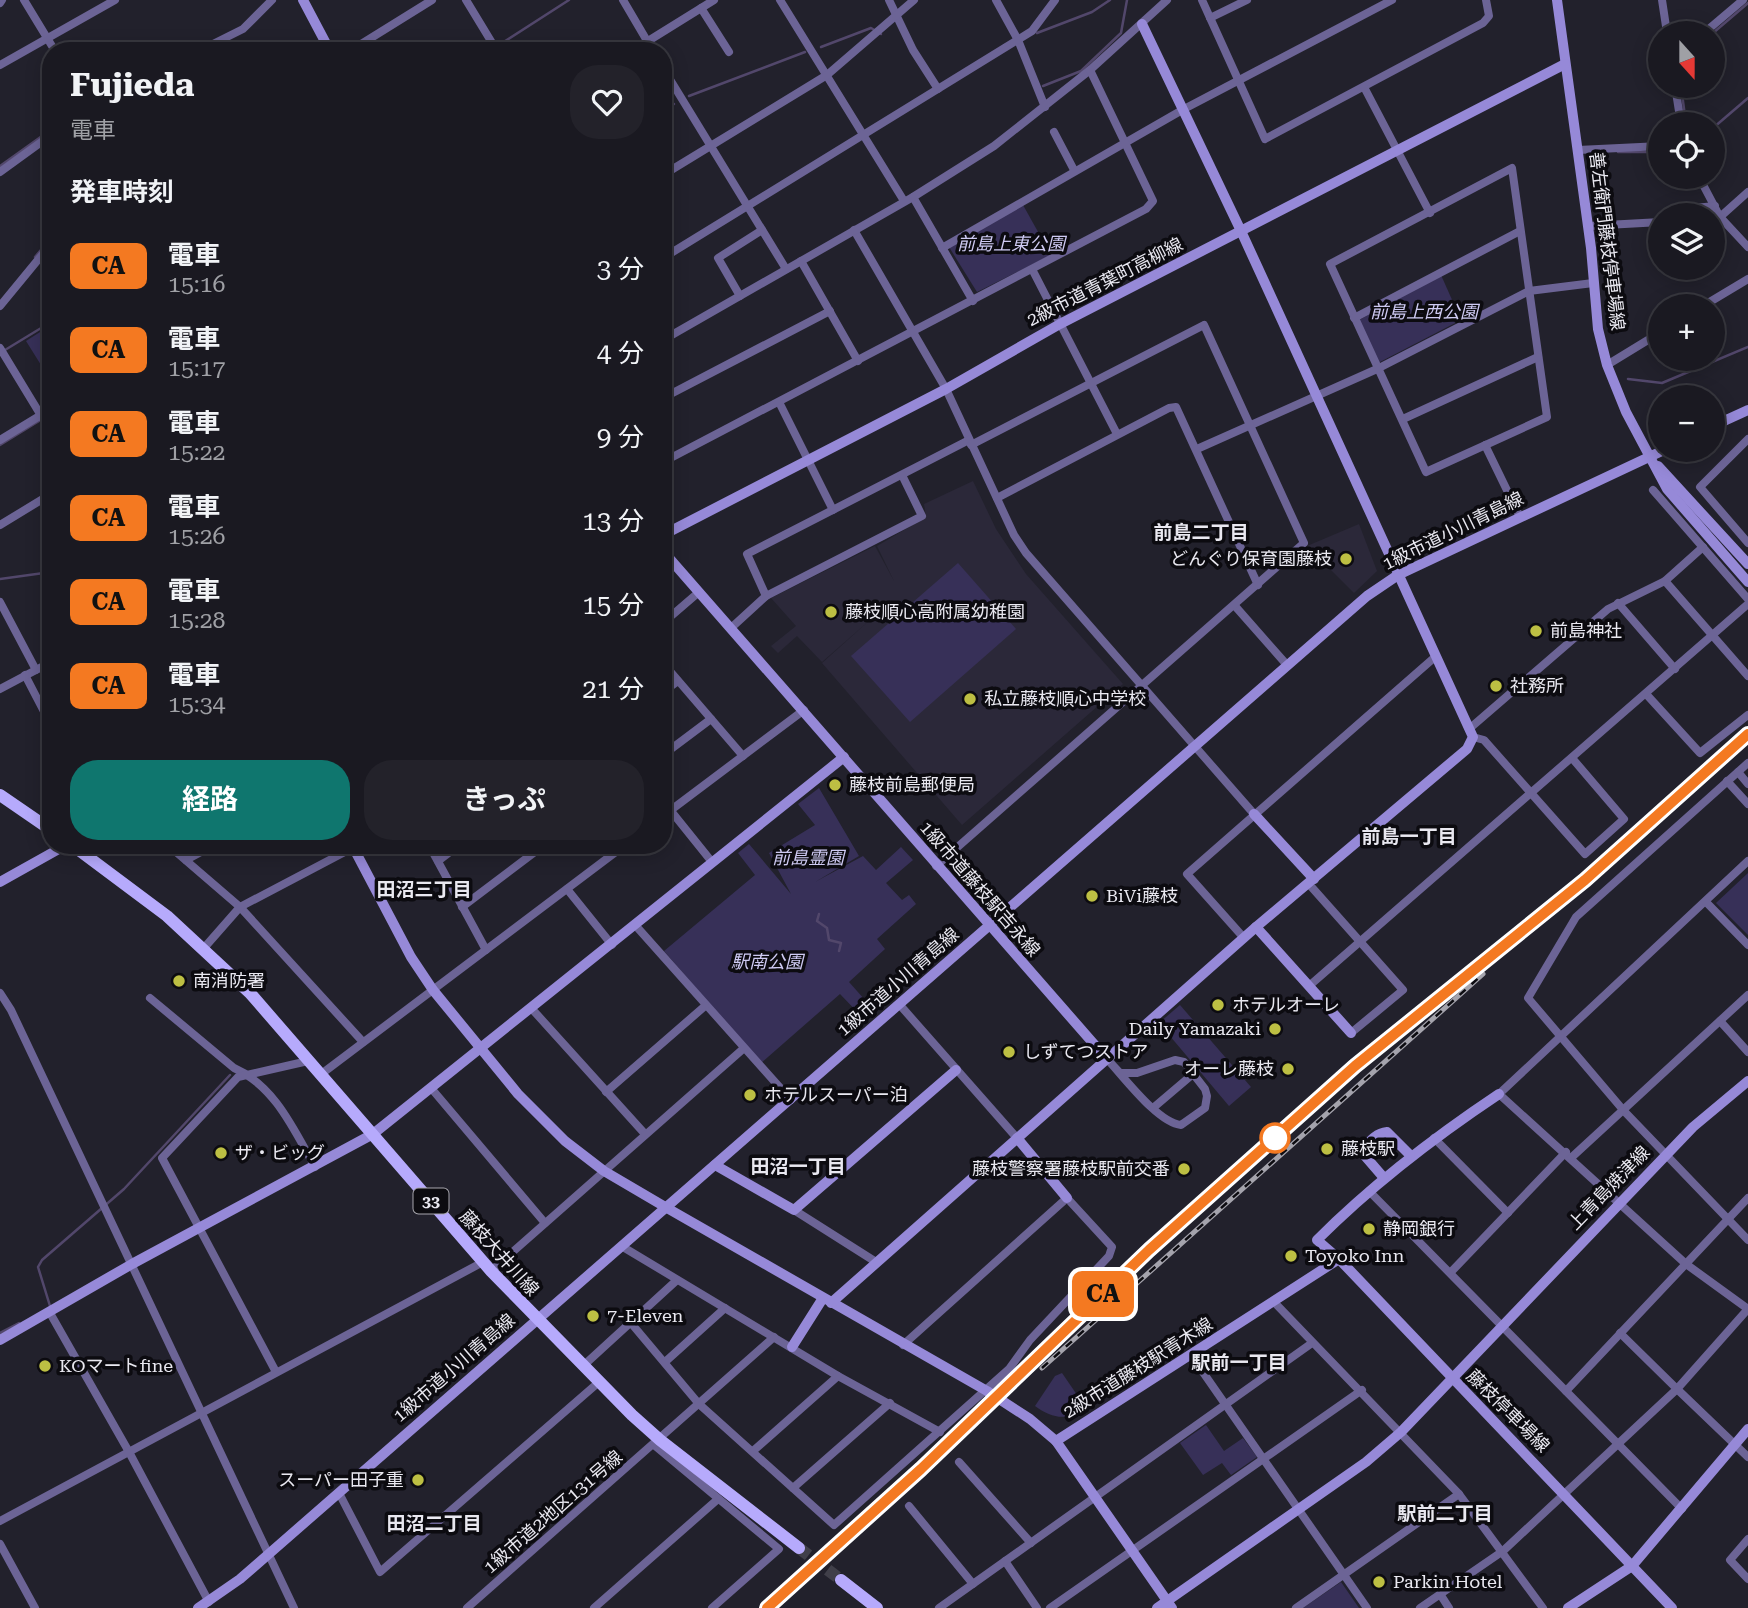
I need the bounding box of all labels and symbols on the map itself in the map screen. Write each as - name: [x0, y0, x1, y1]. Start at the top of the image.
- north arrow: [1648, 21, 1726, 98]
- street label: 善左衛門藤枝停車場線: [1586, 150, 1629, 332]
- park label: 前島上東公園: [957, 233, 1068, 254]
- street label: 2級市道青葉町高柳線: [1023, 233, 1186, 330]
- park label: 前島上西公園: [1370, 301, 1481, 322]
- street label: 1級市道小川青島線: [1379, 487, 1527, 574]
- district label: 前島二丁目: [1153, 521, 1249, 544]
- place label: どんぐり保育園藤枝: [1170, 548, 1332, 569]
- marker: どんぐり保育園藤枝: [1338, 551, 1354, 567]
- place label: 藤枝順心高附属幼稚園: [845, 601, 1025, 622]
- marker: 藤枝順心高附属幼稚園: [823, 604, 839, 620]
- place label: 前島神社: [1550, 620, 1622, 641]
- marker: 前島神社: [1528, 623, 1544, 639]
- place label: 社務所: [1510, 675, 1564, 696]
- marker: 社務所: [1488, 678, 1504, 694]
- place label: 私立藤枝順心中学校: [984, 688, 1146, 709]
- marker: 私立藤枝順心中学校: [962, 691, 978, 707]
- place label: 藤枝前島郵便局: [849, 774, 975, 795]
- marker: 藤枝前島郵便局: [827, 777, 843, 793]
- street label: 1級市道藤枝駅吉永線: [916, 817, 1045, 961]
- district label: 前島一丁目: [1361, 825, 1457, 848]
- park label: 前島霊園: [772, 847, 847, 868]
- district label: 田沼三丁目: [376, 878, 472, 901]
- place label: BiVi藤枝: [1106, 885, 1178, 906]
- marker: BiVi藤枝: [1084, 888, 1100, 904]
- street label: 1級市道小川青島線: [833, 923, 963, 1040]
- park label: 駅南公園: [731, 951, 806, 972]
- place label: 南消防署: [193, 970, 265, 991]
- marker: 南消防署: [171, 973, 187, 989]
- place label: ホテルオーレ: [1232, 994, 1340, 1015]
- marker: ホテルオーレ: [1210, 997, 1226, 1013]
- place label: Daily Yamazaki: [1129, 1018, 1261, 1039]
- marker: Daily Yamazaki: [1267, 1021, 1283, 1037]
- place label: しずてつストア: [1023, 1041, 1148, 1062]
- marker: しずてつストア: [1001, 1044, 1017, 1060]
- place label: オーレ藤枝: [1184, 1058, 1274, 1079]
- marker: オーレ藤枝: [1280, 1061, 1296, 1077]
- place label: ホテルスーパー泊: [764, 1084, 908, 1105]
- marker: ホテルスーパー泊: [742, 1087, 758, 1103]
- unlabelled marker: [1260, 1123, 1290, 1153]
- place label: 藤枝駅: [1341, 1138, 1395, 1159]
- marker: 藤枝駅: [1319, 1141, 1335, 1157]
- place label: ザ・ビッグ: [235, 1142, 325, 1163]
- street label: 上青島焼津線: [1564, 1142, 1654, 1234]
- marker: ザ・ビッグ: [213, 1145, 229, 1161]
- district label: 田沼一丁目: [750, 1155, 846, 1178]
- place label: 藤枝警察署藤枝駅前交番: [972, 1158, 1170, 1179]
- marker: 藤枝警察署藤枝駅前交番: [1176, 1161, 1192, 1177]
- road number: 33: [414, 1189, 448, 1214]
- street label: 藤枝大井川線: [455, 1206, 543, 1300]
- place label: 静岡銀行: [1383, 1218, 1455, 1239]
- marker: 静岡銀行: [1361, 1221, 1377, 1237]
- place label: Toyoko Inn: [1305, 1245, 1405, 1266]
- marker: Toyoko Inn: [1283, 1248, 1299, 1264]
- line badge: CA: [1072, 1271, 1134, 1317]
- place label: 7-Eleven: [607, 1305, 684, 1326]
- marker: 7-Eleven: [585, 1308, 601, 1324]
- street label: 1級市道小川青島線: [389, 1309, 519, 1426]
- street label: 2級市道藤枝駅青木線: [1059, 1313, 1216, 1422]
- district label: 駅前一丁目: [1191, 1351, 1287, 1374]
- place label: KOマートfine: [59, 1355, 173, 1376]
- marker: KOマートfine: [37, 1358, 53, 1374]
- street label: 藤枝停車場線: [1463, 1365, 1554, 1456]
- street label: 1級市道2地区131号線: [479, 1446, 626, 1577]
- place label: スーパー田子重: [278, 1469, 404, 1490]
- marker: スーパー田子重: [410, 1472, 426, 1488]
- district label: 駅前二丁目: [1397, 1502, 1493, 1525]
- district label: 田沼二丁目: [386, 1512, 482, 1535]
- place label: Parkin Hotel: [1393, 1571, 1503, 1592]
- marker: Parkin Hotel: [1371, 1574, 1387, 1590]

